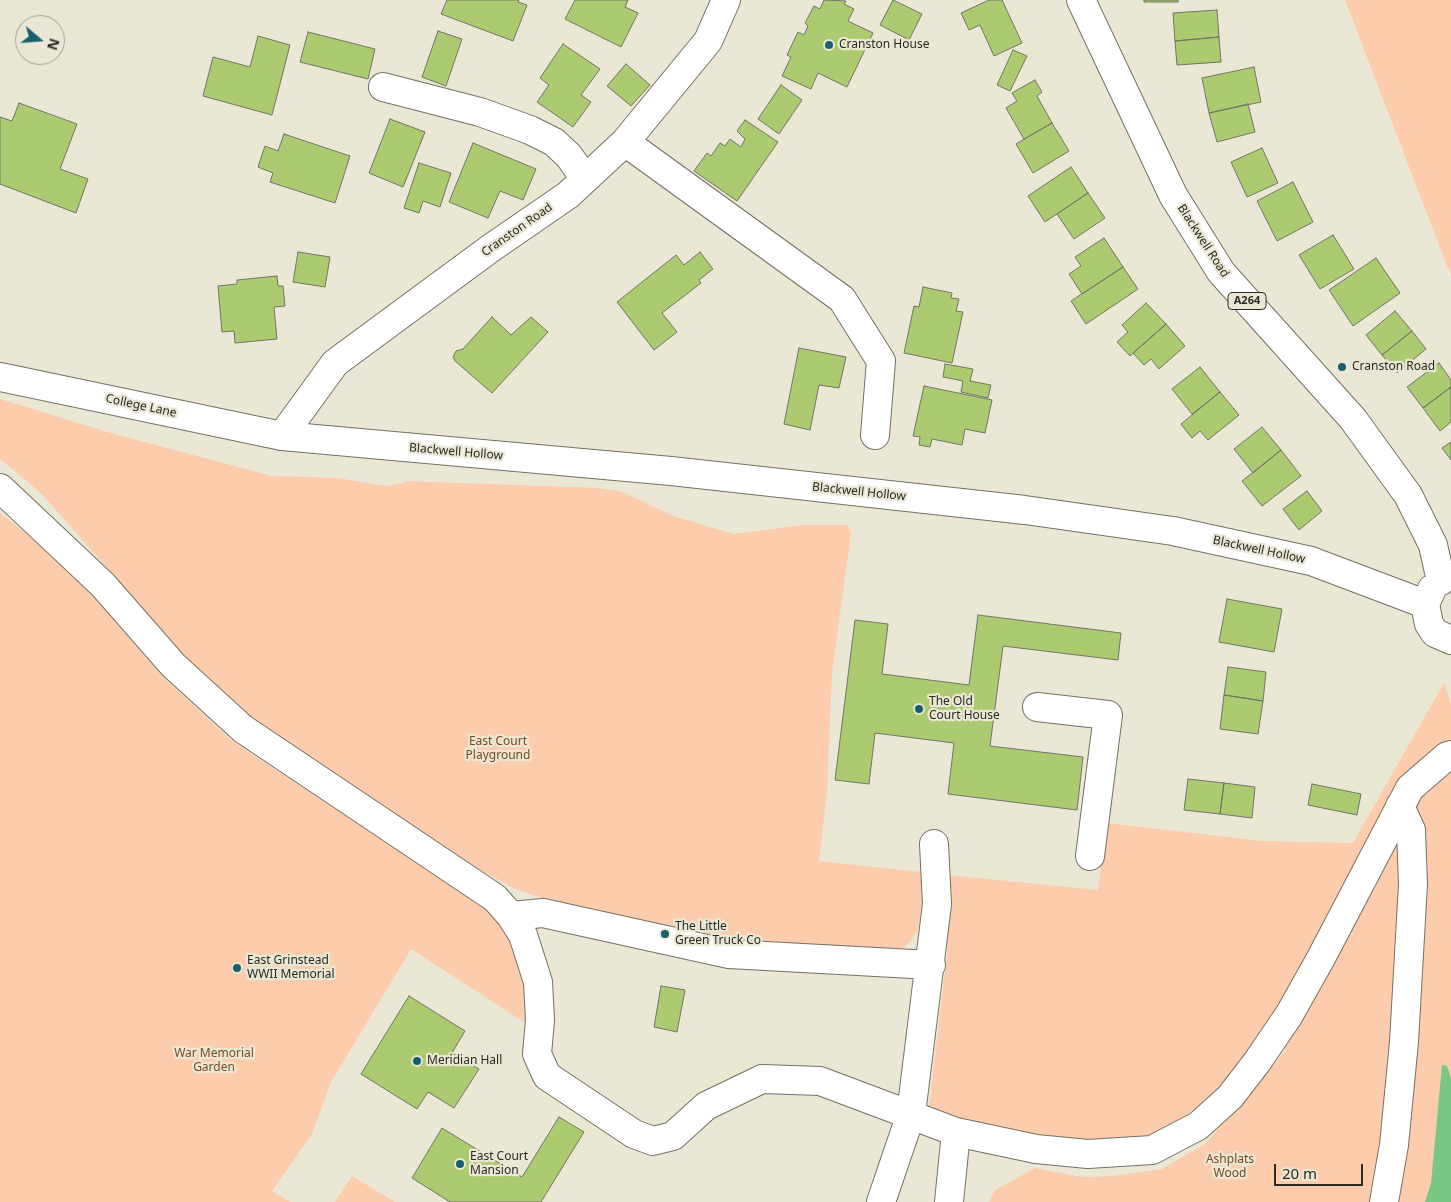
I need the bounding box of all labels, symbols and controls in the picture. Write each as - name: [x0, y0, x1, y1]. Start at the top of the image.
- north arrow: [15, 15, 65, 65]
- text: N: [43, 36, 65, 53]
- place label: Cranston House: [839, 38, 929, 52]
- marker: Cranston House: [823, 39, 835, 51]
- street label: Cranston Road: [479, 200, 555, 260]
- street label: Blackwell Road: [1174, 202, 1232, 280]
- road number: A264: [1228, 292, 1266, 310]
- place label: Cranston Road: [1352, 360, 1435, 374]
- marker: Cranston Road: [1336, 361, 1348, 373]
- street label: College Lane: [104, 391, 178, 421]
- street label: Blackwell Hollow: [408, 441, 504, 463]
- street label: Blackwell Hollow: [811, 480, 907, 504]
- street label: Blackwell Hollow: [1211, 533, 1307, 567]
- place label: The Old Court House: [929, 695, 1000, 723]
- marker: The Old Court House: [913, 703, 925, 715]
- park label: East Court Playground: [466, 735, 530, 763]
- place label: The Little Green Truck Co: [675, 920, 761, 948]
- marker: The Little Green Truck Co: [659, 928, 671, 940]
- place label: East Grinstead WWII Memorial: [247, 954, 335, 982]
- marker: East Grinstead WWII Memorial: [231, 962, 243, 974]
- park label: War Memorial Garden: [174, 1047, 254, 1075]
- place label: Meridian Hall: [427, 1054, 502, 1068]
- marker: Meridian Hall: [411, 1055, 423, 1067]
- place label: East Court Mansion: [470, 1150, 528, 1178]
- park label: Ashplats Wood: [1206, 1153, 1254, 1181]
- scale bar: [1276, 1154, 1365, 1186]
- marker: East Court Mansion: [454, 1158, 466, 1170]
- text: 20 m: [1282, 1163, 1317, 1183]

